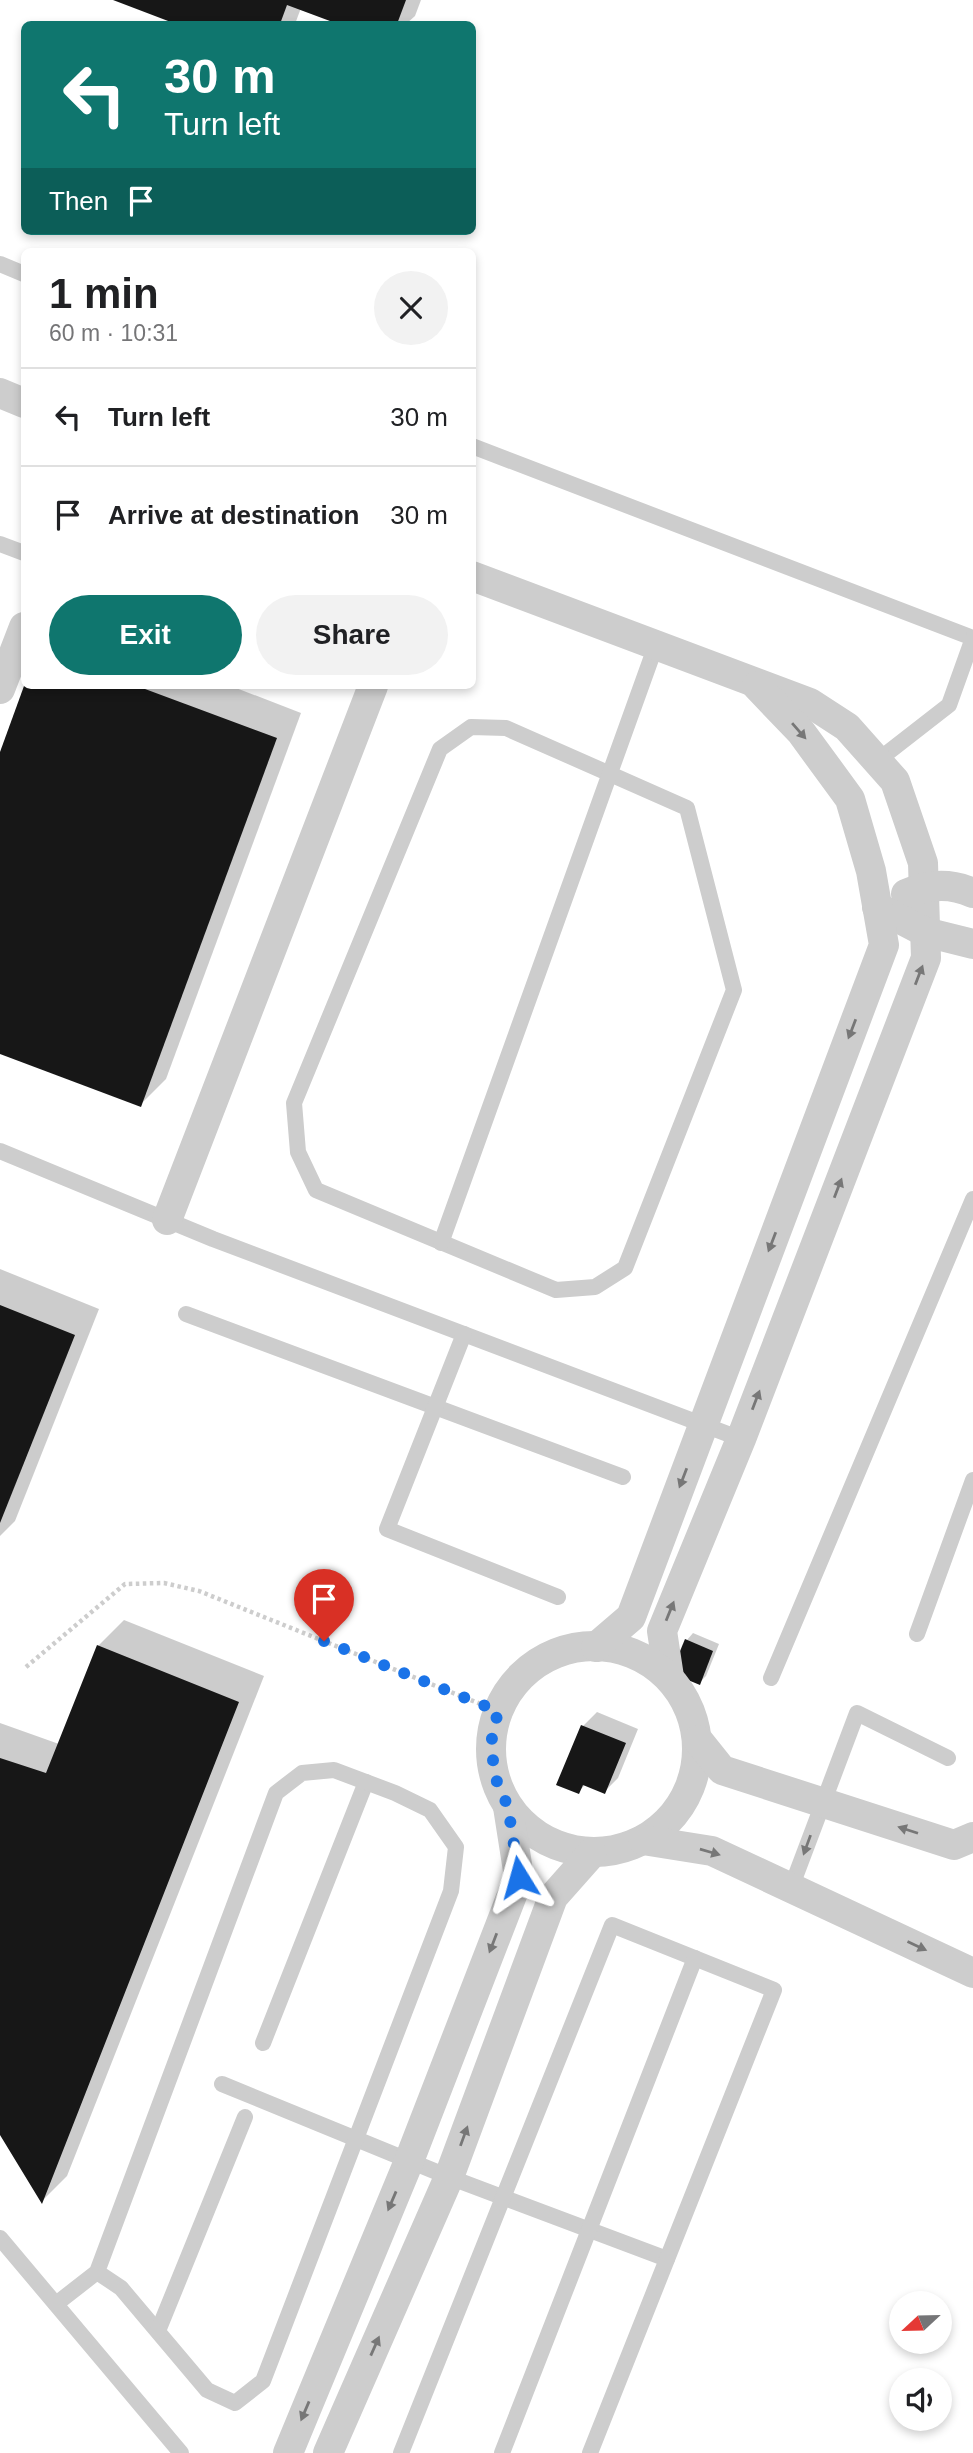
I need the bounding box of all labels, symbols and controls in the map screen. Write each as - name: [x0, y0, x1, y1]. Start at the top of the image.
- icon: left: [49, 49, 140, 140]
- text: 30 m: [164, 49, 276, 103]
- text: Turn left: [164, 106, 280, 142]
- icon: arrive: [122, 182, 160, 220]
- text: Then: [49, 186, 108, 216]
- text: 1 min: [49, 270, 159, 317]
- button: close: [374, 271, 448, 345]
- text: 60 m · 10:31: [49, 320, 178, 346]
- icon: left: [49, 398, 87, 436]
- text: Turn left: [108, 402, 210, 432]
- text: 30 m: [390, 402, 448, 432]
- icon: arrive: [49, 496, 87, 534]
- text: Arrive at destination: [108, 500, 359, 530]
- text: 30 m: [390, 500, 448, 530]
- button: Exit: [49, 595, 242, 675]
- button: Share: [256, 595, 448, 675]
- one-way arrow: [791, 722, 806, 739]
- one-way arrow: [914, 965, 925, 986]
- one-way arrow: [847, 1019, 858, 1040]
- one-way arrow: [832, 1177, 843, 1198]
- one-way arrow: [767, 1231, 778, 1252]
- one-way arrow: [751, 1389, 762, 1410]
- one-way arrow: [678, 1467, 689, 1488]
- pin: [294, 1569, 354, 1641]
- icon: arrive: [305, 1580, 343, 1618]
- one-way arrow: [665, 1600, 676, 1621]
- one-way arrow: [898, 1824, 919, 1835]
- one-way arrow: [801, 1835, 812, 1856]
- position arrow: [482, 1840, 556, 1914]
- one-way arrow: [699, 1847, 721, 1858]
- one-way arrow: [488, 1933, 499, 1954]
- one-way arrow: [907, 1941, 927, 1952]
- one-way arrow: [459, 2126, 470, 2147]
- one-way arrow: [387, 2190, 398, 2211]
- north arrow: [889, 2291, 952, 2354]
- map controls: [889, 2291, 952, 2431]
- one-way arrow: [370, 2335, 381, 2356]
- button: sound: [889, 2368, 952, 2431]
- one-way arrow: [299, 2400, 310, 2421]

